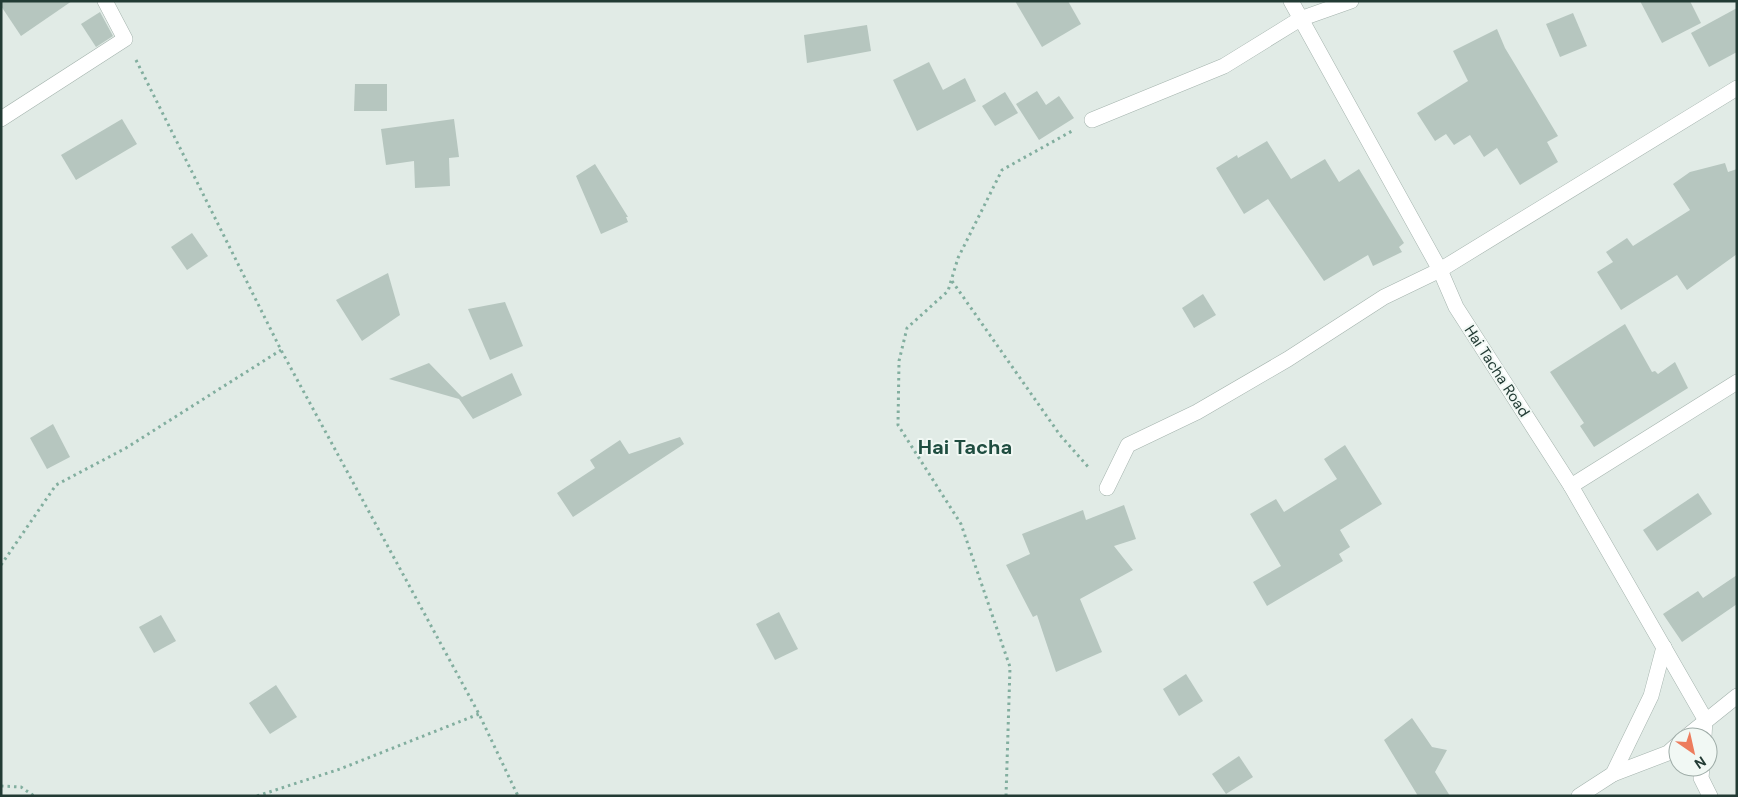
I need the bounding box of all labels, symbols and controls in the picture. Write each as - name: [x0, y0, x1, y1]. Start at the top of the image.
- street label: Hai Tacha Road: [1460, 321, 1534, 421]
- district label: Hai Tacha: [918, 434, 1012, 460]
- north arrow: [1668, 727, 1718, 777]
- text: N: [1691, 752, 1710, 773]

